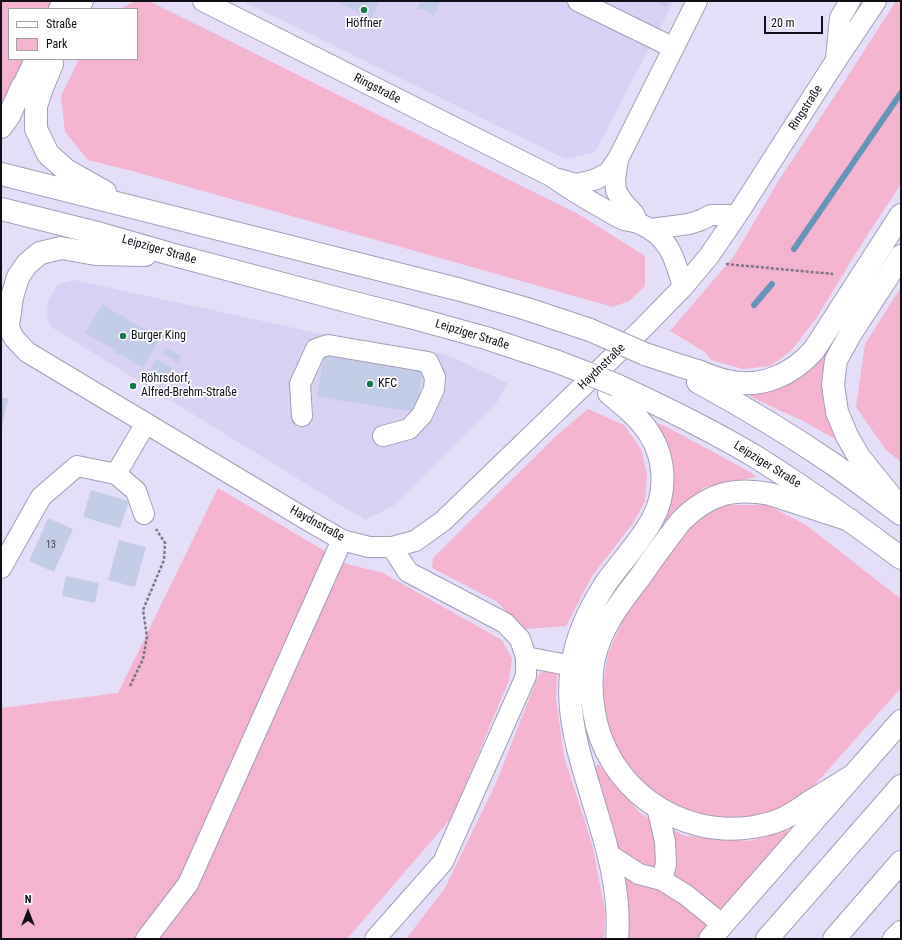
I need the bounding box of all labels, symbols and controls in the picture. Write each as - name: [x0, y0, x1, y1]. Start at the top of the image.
- marker: Höffner: [359, 5, 369, 15]
- legend: [8, 8, 138, 60]
- scale bar: [766, 8, 825, 34]
- text: 20 m: [771, 16, 795, 30]
- text: Straße: [46, 17, 77, 31]
- place label: Höffner: [346, 17, 382, 31]
- text: Park: [46, 37, 67, 51]
- street label: Ringstraße: [351, 71, 403, 107]
- street label: Ringstraße: [786, 83, 826, 133]
- street label: Leipziger Straße: [120, 233, 198, 267]
- street label: Leipziger Straße: [433, 317, 511, 353]
- place label: Burger King: [131, 329, 186, 343]
- marker: Burger King: [118, 331, 128, 341]
- street label: Haydnstraße: [575, 341, 629, 393]
- place label: Röhrsdorf, Alfred-Brehm-Straße: [141, 372, 237, 400]
- place label: KFC: [378, 377, 397, 391]
- marker: KFC: [365, 379, 375, 389]
- marker: Röhrsdorf, Alfred-Brehm-Straße: [128, 381, 138, 391]
- street label: Leipziger Straße: [731, 439, 803, 491]
- street label: Haydnstraße: [287, 503, 347, 545]
- house number: 13: [46, 539, 56, 551]
- north arrow: [8, 892, 48, 932]
- text: N: [25, 893, 31, 906]

